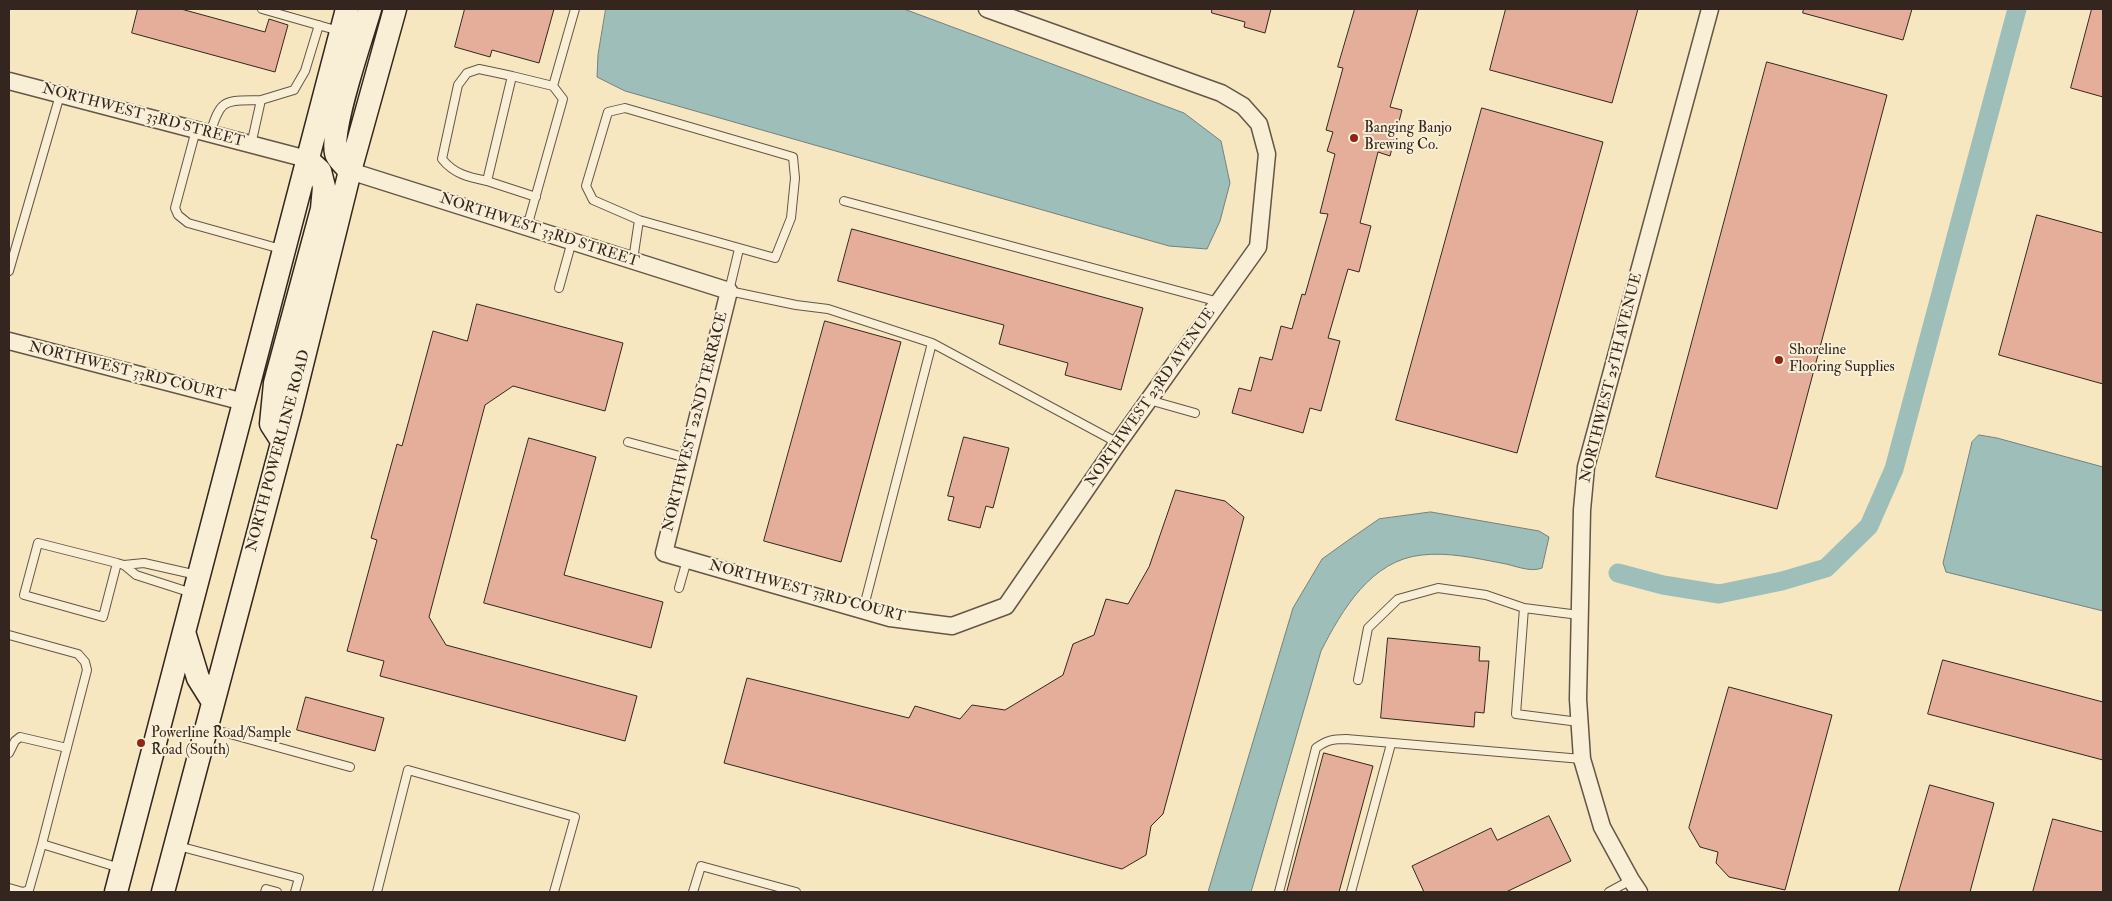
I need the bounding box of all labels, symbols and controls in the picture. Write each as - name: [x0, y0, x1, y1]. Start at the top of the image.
- street label: NORTHWEST 33RD STREET: [40, 80, 246, 152]
- place label: Banging Banjo Brewing Co.: [1364, 120, 1452, 155]
- marker: Banging Banjo Brewing Co.: [1348, 132, 1360, 144]
- street label: NORTHWEST 33RD STREET: [437, 190, 641, 272]
- street label: NORTHWEST 25TH AVENUE: [1577, 271, 1647, 485]
- street label: NORTHWEST 23RD AVENUE: [1082, 305, 1220, 491]
- street label: NORTHWEST 22ND TERRACE: [660, 310, 732, 534]
- street label: NORTHWEST 33RD COURT: [26, 339, 228, 405]
- place label: Shoreline Flooring Supplies: [1789, 342, 1895, 377]
- street label: NORTH POWERLINE ROAD: [243, 348, 315, 554]
- marker: Shoreline Flooring Supplies: [1773, 354, 1785, 366]
- street label: NORTHWEST 33RD COURT: [707, 557, 907, 627]
- place label: Powerline Road/Sample Road (South): [151, 725, 291, 760]
- marker: Powerline Road/Sample Road (South): [135, 737, 147, 749]

